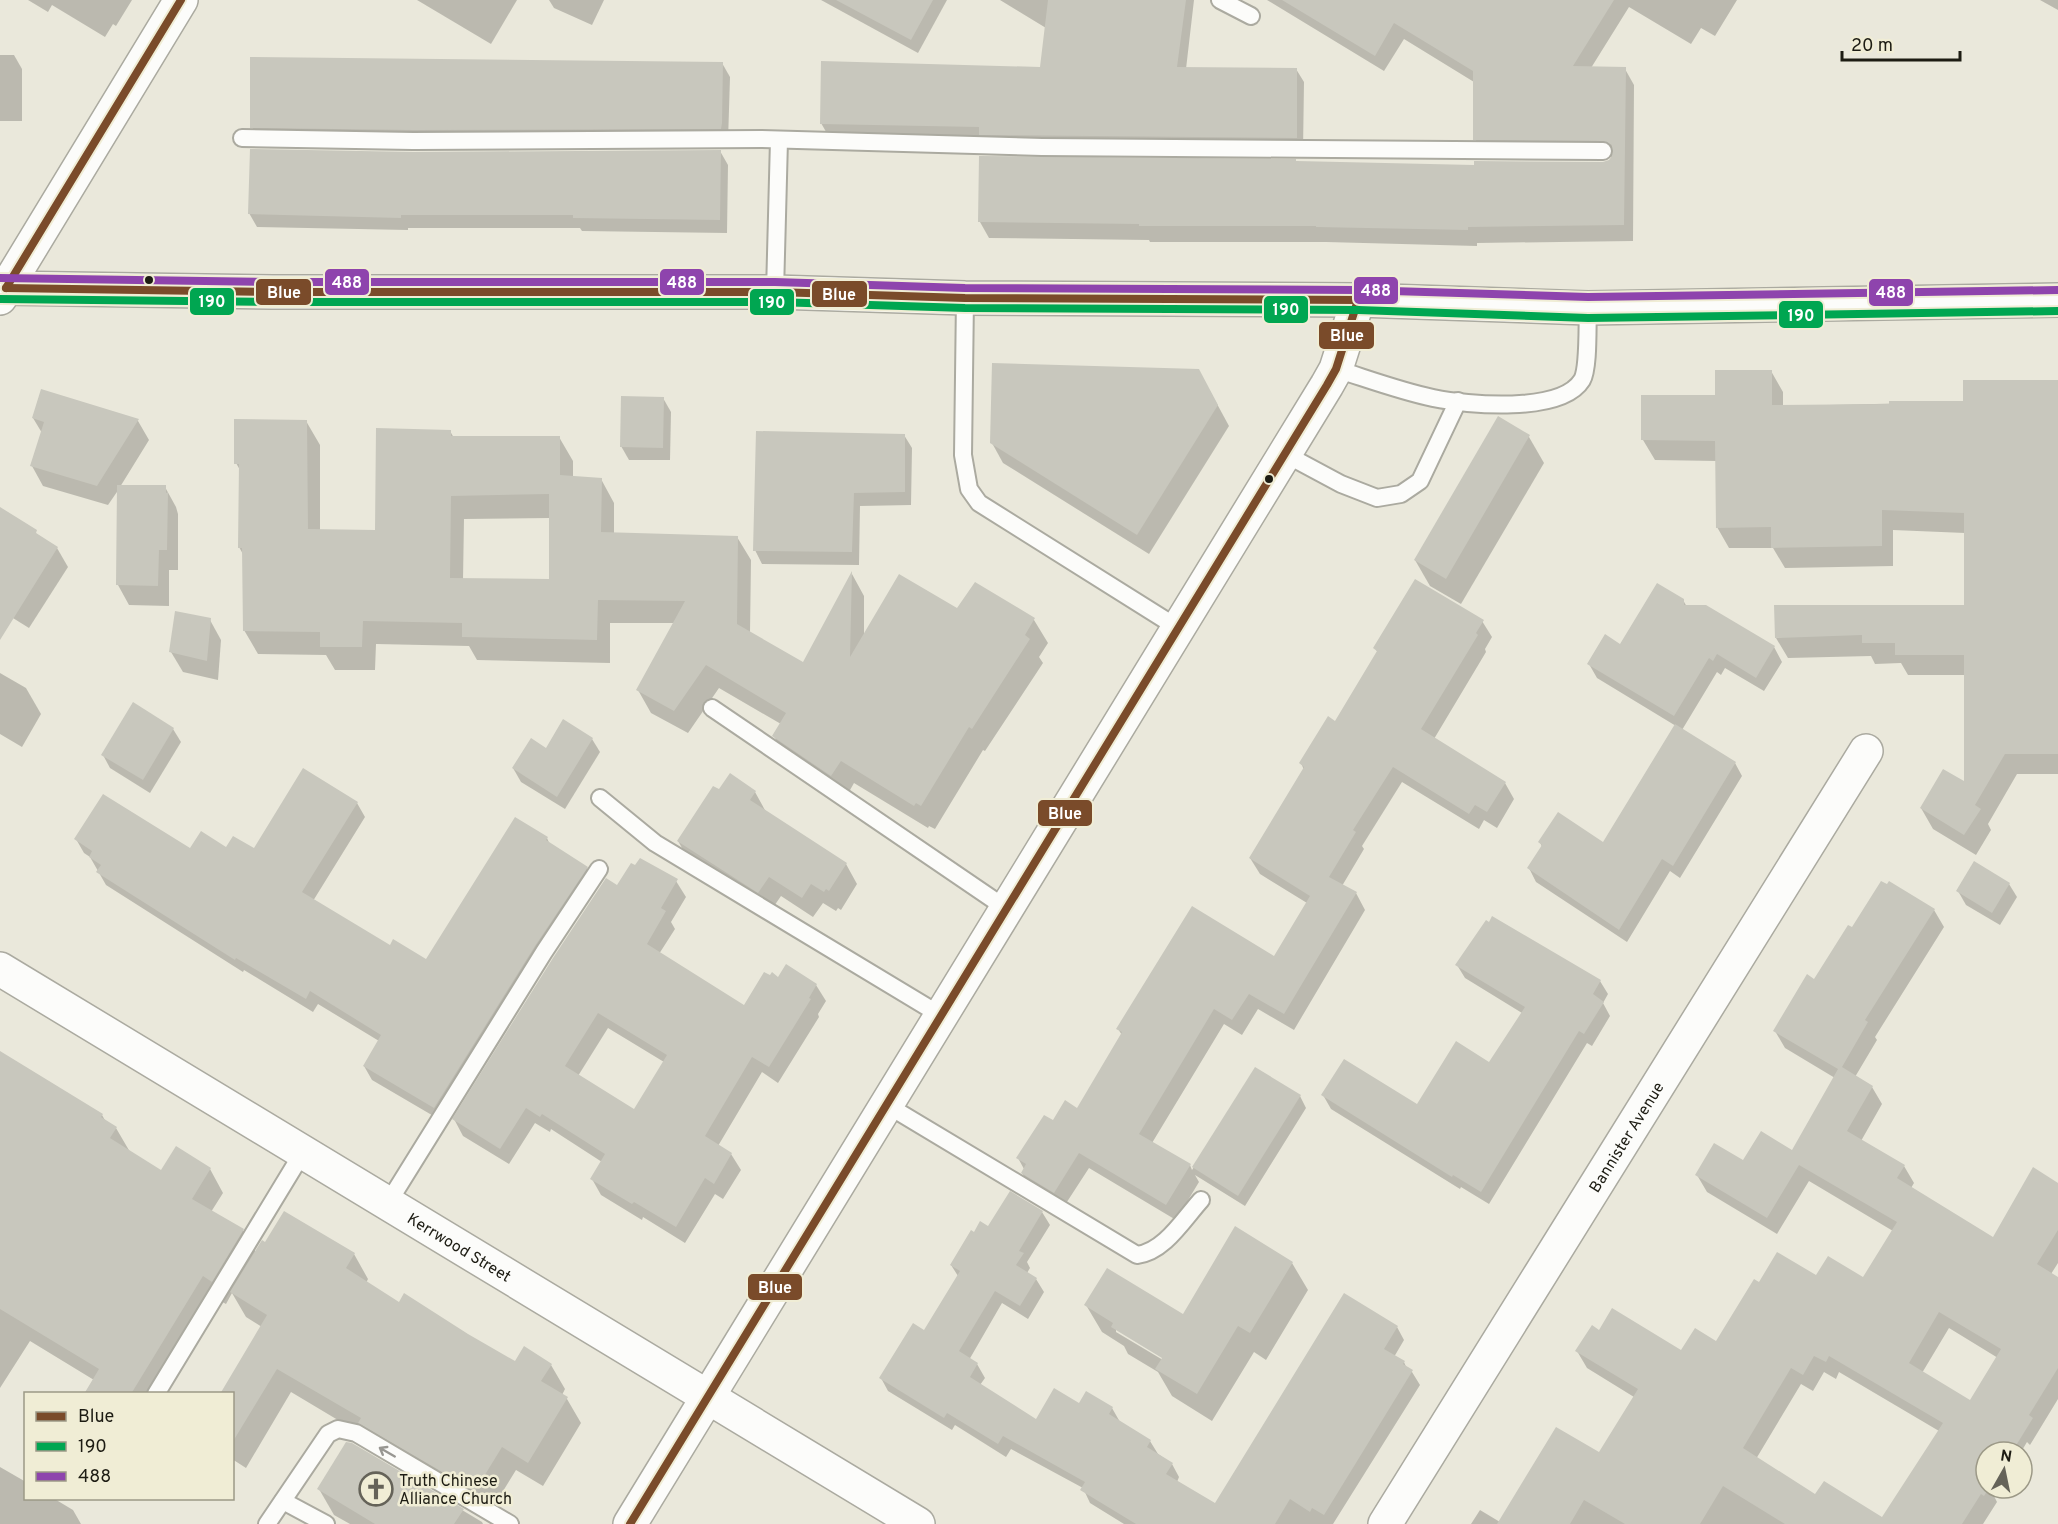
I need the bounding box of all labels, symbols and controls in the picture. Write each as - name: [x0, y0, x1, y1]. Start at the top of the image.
- scale bar: [1842, 24, 1960, 62]
- text: 20 m: [1851, 35, 1893, 58]
- line badge: 488: [324, 268, 370, 296]
- line badge: 488: [659, 268, 705, 296]
- unlabelled marker: [143, 274, 155, 286]
- text: 488: [332, 274, 362, 294]
- text: 488: [667, 274, 697, 294]
- line badge: 488: [1353, 276, 1399, 305]
- line badge: Blue: [255, 278, 312, 306]
- line badge: 488: [1868, 278, 1914, 307]
- line badge: Blue: [811, 280, 868, 308]
- text: 488: [1361, 282, 1391, 302]
- text: Blue: [267, 284, 301, 304]
- text: 488: [1876, 284, 1906, 304]
- text: Blue: [822, 286, 856, 306]
- line badge: 190: [189, 287, 235, 316]
- line badge: 190: [749, 288, 795, 316]
- text: 190: [199, 293, 225, 313]
- text: 190: [759, 294, 785, 314]
- line badge: 190: [1263, 295, 1309, 324]
- line badge: 190: [1778, 300, 1824, 329]
- text: 190: [1273, 301, 1299, 321]
- text: 190: [1788, 307, 1814, 327]
- line badge: Blue: [1318, 321, 1375, 350]
- text: Blue: [1330, 327, 1364, 347]
- unlabelled marker: [1263, 473, 1275, 485]
- line badge: Blue: [1037, 799, 1093, 827]
- text: Blue: [1048, 805, 1082, 825]
- street label: Bannister Avenue: [1586, 1079, 1670, 1197]
- street label: Kerrwood Street: [403, 1209, 514, 1288]
- line badge: Blue: [747, 1273, 803, 1301]
- text: Blue: [758, 1279, 792, 1299]
- legend: [24, 1392, 234, 1500]
- text: Blue: [78, 1406, 114, 1429]
- text: 190: [78, 1436, 107, 1459]
- north arrow: [1974, 1440, 2034, 1500]
- one-way arrow: [379, 1446, 396, 1458]
- text: N: [1999, 1446, 2013, 1468]
- text: 488: [78, 1466, 111, 1489]
- church icon: Truth Chinese Alliance Church: [358, 1471, 394, 1507]
- place label: Truth Chinese Alliance Church: [399, 1472, 512, 1510]

